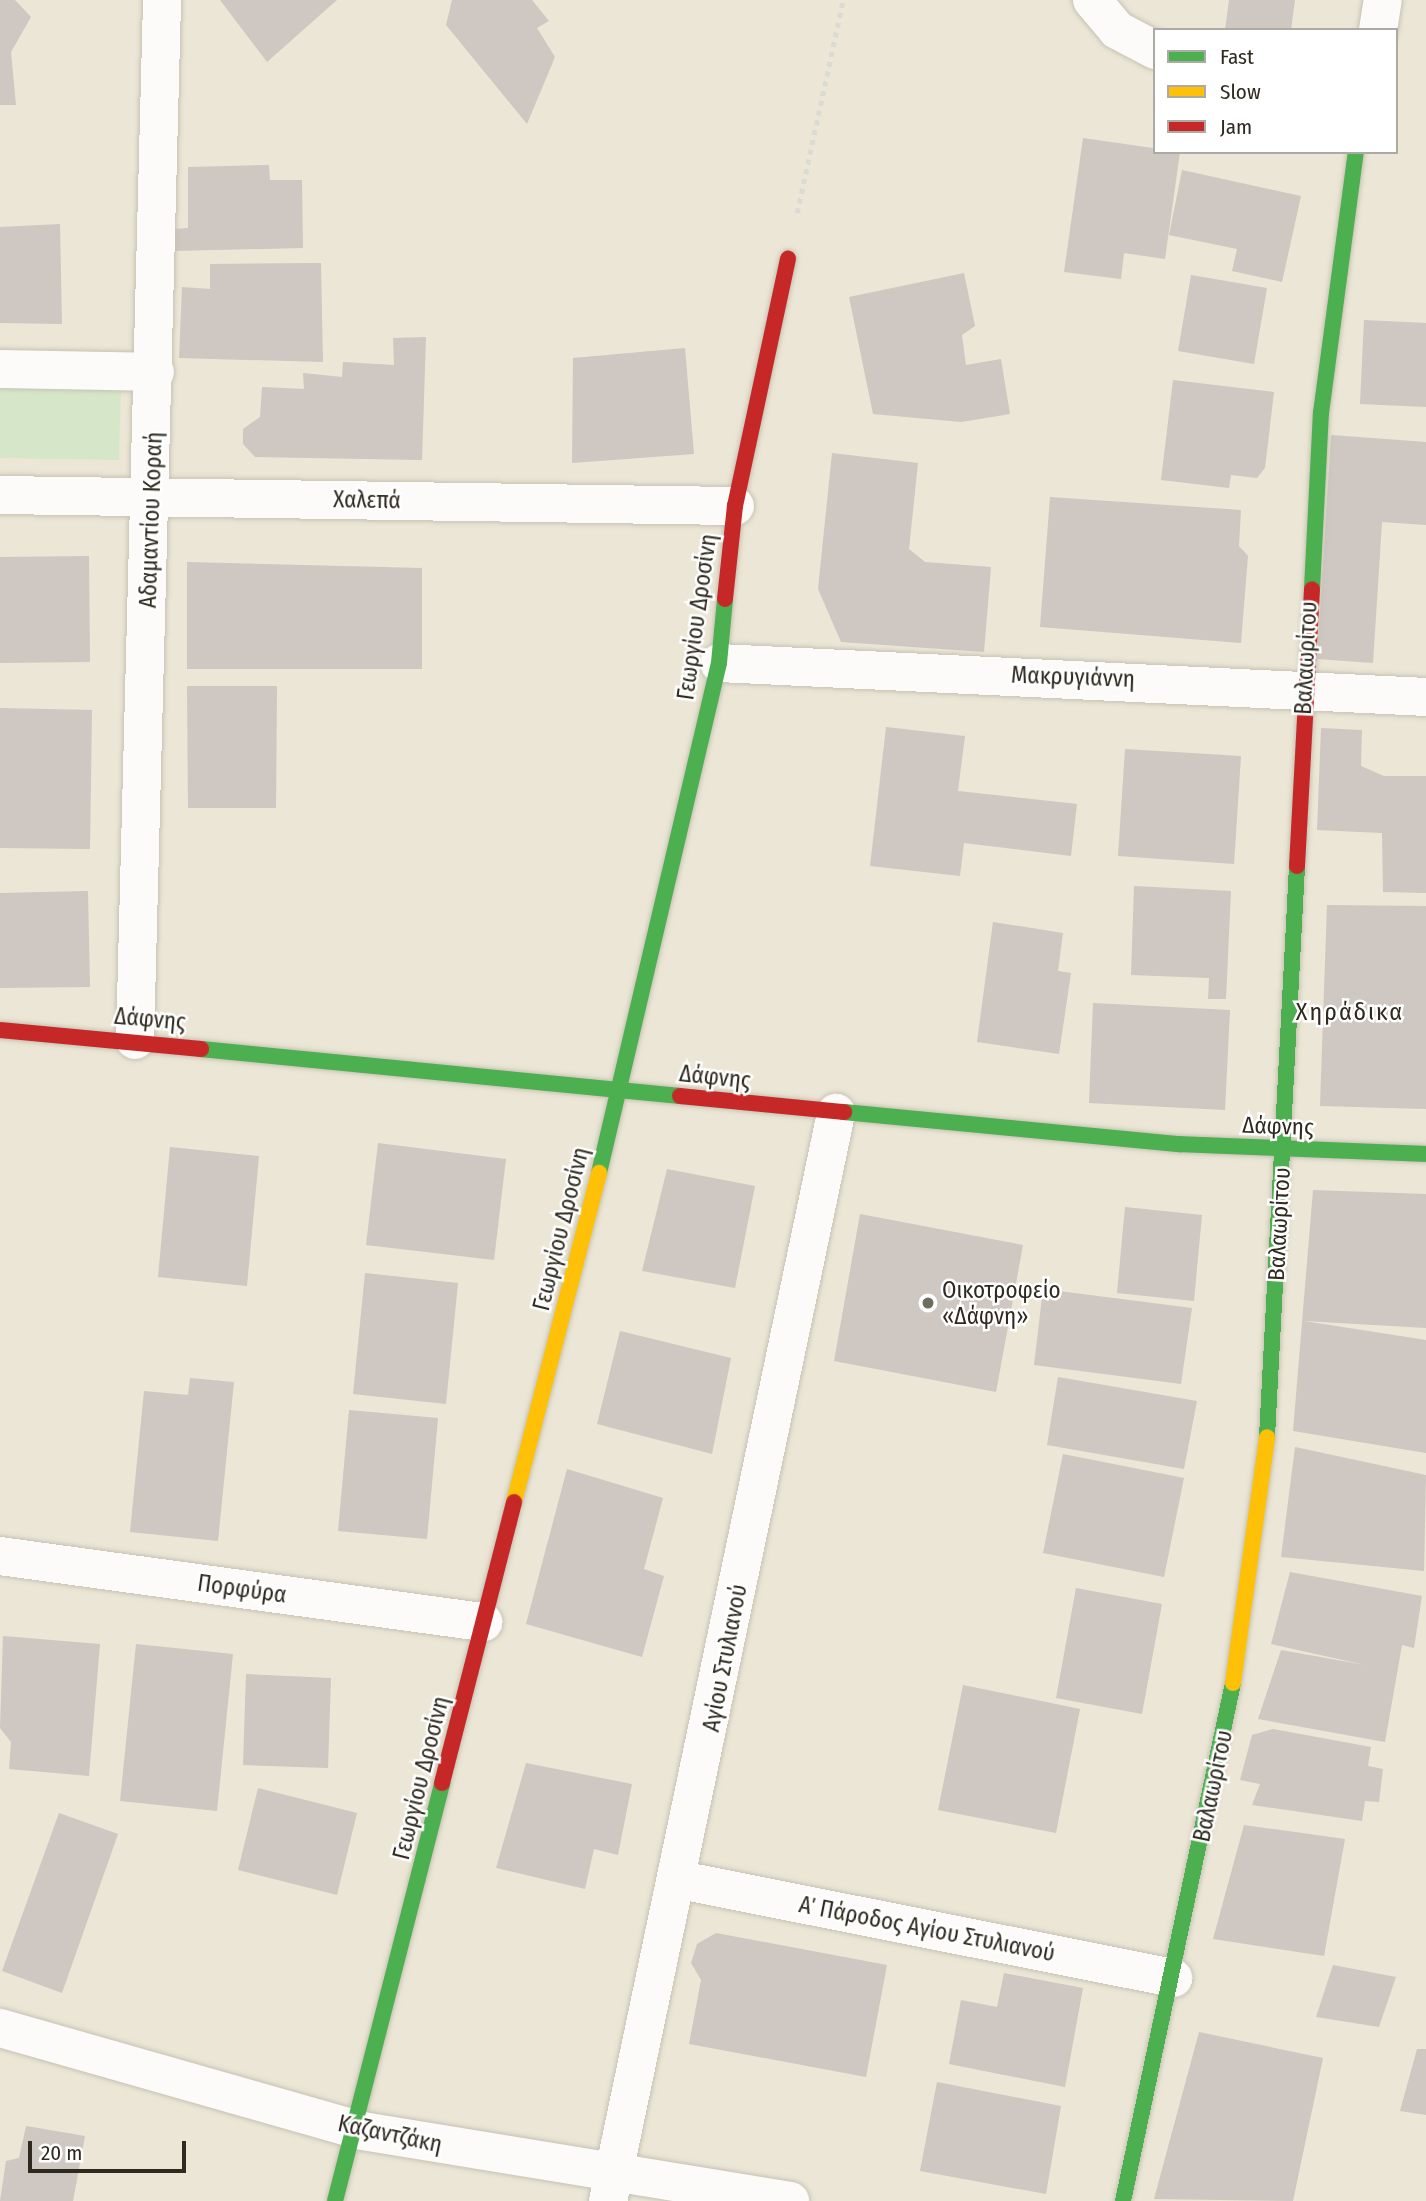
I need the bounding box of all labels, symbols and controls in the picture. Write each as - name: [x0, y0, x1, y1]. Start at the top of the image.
- legend: [1153, 28, 1398, 154]
- text: Fast: [1220, 44, 1254, 70]
- text: Slow: [1220, 79, 1261, 105]
- text: Jam: [1220, 114, 1252, 140]
- street label: Αδαμαντίου Κοραή: [134, 431, 168, 609]
- street label: Χαλεπά: [333, 486, 401, 514]
- street label: Γεωργίου Δροσίνη: [672, 532, 722, 702]
- street label: Βαλαωρίτου: [1289, 601, 1323, 715]
- street label: Μακρυγιάννη: [1011, 661, 1135, 693]
- district label: Χηράδικα: [1297, 999, 1403, 1027]
- street label: Δάφνης: [113, 1002, 187, 1036]
- street label: Δάφνης: [678, 1060, 752, 1094]
- street label: Δάφνης: [1242, 1111, 1314, 1141]
- street label: Γεωργίου Δροσίνη: [527, 1144, 595, 1314]
- street label: Βαλαωρίτου: [1262, 1167, 1296, 1281]
- place label: Οικοτροφείο «Δάφνη»: [942, 1276, 1061, 1330]
- marker: Οικοτροφείο «Δάφνη»: [920, 1295, 936, 1311]
- street label: Πορφύρα: [196, 1569, 288, 1609]
- street label: Αγίου Στυλιανού: [697, 1582, 753, 1734]
- street label: Γεωργίου Δροσίνη: [387, 1693, 455, 1863]
- street label: Βαλαωρίτου: [1188, 1728, 1238, 1844]
- street label: Α΄ Πάροδος Αγίου Στυλιανού: [797, 1891, 1057, 1967]
- street label: Καζαντζάκη: [335, 2110, 445, 2158]
- scale bar: [32, 2128, 189, 2172]
- text: 20 m: [41, 2140, 82, 2166]

